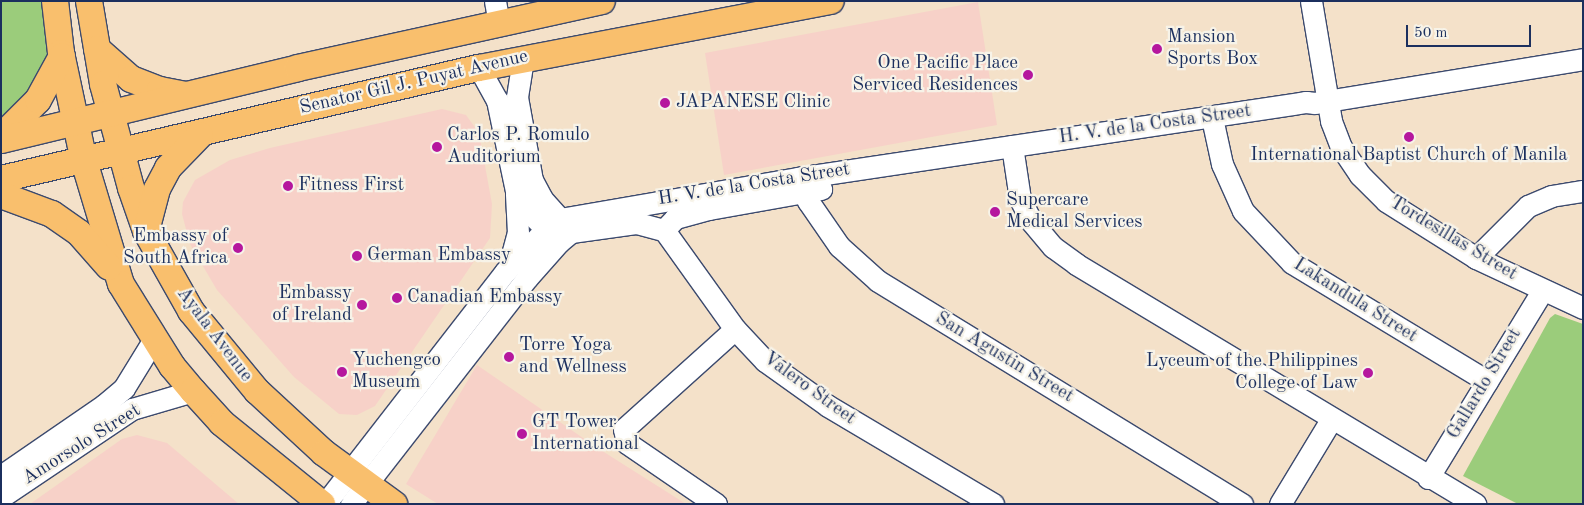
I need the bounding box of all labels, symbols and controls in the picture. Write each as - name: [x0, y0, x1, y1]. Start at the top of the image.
- scale bar: [1409, 15, 1534, 47]
- text: 50 m: [1414, 26, 1448, 41]
- place label: Mansion Sports Box: [1167, 27, 1258, 71]
- marker: Mansion Sports Box: [1151, 43, 1163, 55]
- street label: Senator Gil J. Puyat Avenue: [298, 46, 530, 120]
- place label: One Pacific Place Serviced Residences: [852, 53, 1018, 97]
- marker: One Pacific Place Serviced Residences: [1022, 69, 1034, 81]
- place label: JAPANESE Clinic: [676, 92, 830, 114]
- marker: JAPANESE Clinic: [658, 96, 672, 110]
- street label: H. V. de la Costa Street: [1057, 100, 1253, 150]
- place label: Carlos P. Romulo Auditorium: [447, 125, 590, 169]
- marker: International Baptist Church of Manila: [1403, 131, 1415, 143]
- marker: Carlos P. Romulo Auditorium: [431, 141, 443, 153]
- place label: International Baptist Church of Manila: [1250, 145, 1568, 167]
- street label: H. V. de la Costa Street: [656, 159, 852, 211]
- place label: Fitness First: [298, 175, 404, 197]
- marker: Fitness First: [282, 180, 294, 192]
- place label: Supercare Medical Services: [1006, 190, 1143, 234]
- street label: Tordesillas Street: [1385, 192, 1521, 286]
- marker: Supercare Medical Services: [988, 205, 1002, 219]
- place label: Embassy of South Africa: [123, 226, 228, 270]
- marker: Embassy of South Africa: [232, 242, 244, 254]
- place label: German Embassy: [367, 245, 511, 267]
- marker: German Embassy: [351, 250, 363, 262]
- street label: Lakandula Street: [1289, 254, 1421, 348]
- street label: Ayala Avenue: [171, 283, 257, 387]
- place label: Embassy of Ireland: [272, 283, 352, 327]
- place label: Canadian Embassy: [407, 287, 563, 309]
- marker: Canadian Embassy: [391, 292, 403, 304]
- marker: Embassy of Ireland: [356, 299, 368, 311]
- street label: San Agustin Street: [931, 308, 1077, 408]
- street label: Gallardo Street: [1443, 324, 1527, 444]
- place label: Torre Yoga and Wellness: [519, 335, 627, 379]
- street label: Valero Street: [758, 348, 860, 430]
- place label: Yuchengco Museum: [352, 350, 441, 394]
- marker: Torre Yoga and Wellness: [503, 351, 515, 363]
- place label: Lyceum of the Philippines College of Law: [1146, 351, 1358, 395]
- marker: Yuchengco Museum: [336, 366, 348, 378]
- marker: Lyceum of the Philippines College of Law: [1362, 367, 1374, 379]
- street label: Amorsolo Street: [19, 400, 145, 490]
- place label: GT Tower International: [532, 412, 639, 456]
- marker: GT Tower International: [516, 428, 528, 440]

